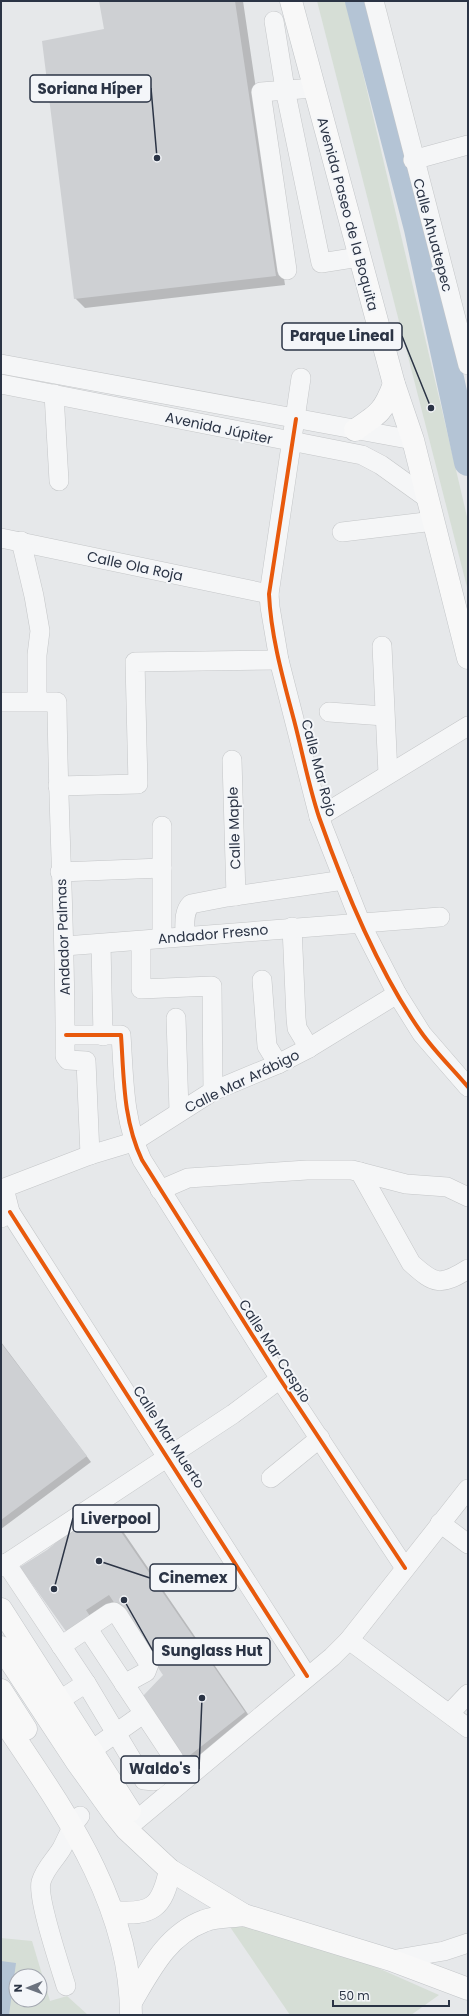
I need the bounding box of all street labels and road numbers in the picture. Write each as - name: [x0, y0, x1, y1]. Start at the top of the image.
- street label: Avenida Paseo de la Boquita: [312, 115, 384, 313]
- street label: Calle Ahuatepec: [408, 176, 458, 294]
- street label: Avenida Júpiter: [163, 407, 275, 449]
- street label: Calle Ola Roja: [85, 546, 185, 586]
- street label: Calle Mar Rojo: [296, 717, 342, 819]
- street label: Calle Maple: [223, 786, 245, 870]
- street label: Andador Palmas: [51, 878, 75, 996]
- street label: Andador Fresno: [157, 919, 269, 949]
- street label: Calle Mar Arábigo: [181, 1044, 303, 1117]
- street label: Calle Mar Caspio: [234, 1295, 316, 1407]
- street label: Calle Mar Muerto: [128, 1382, 210, 1492]

